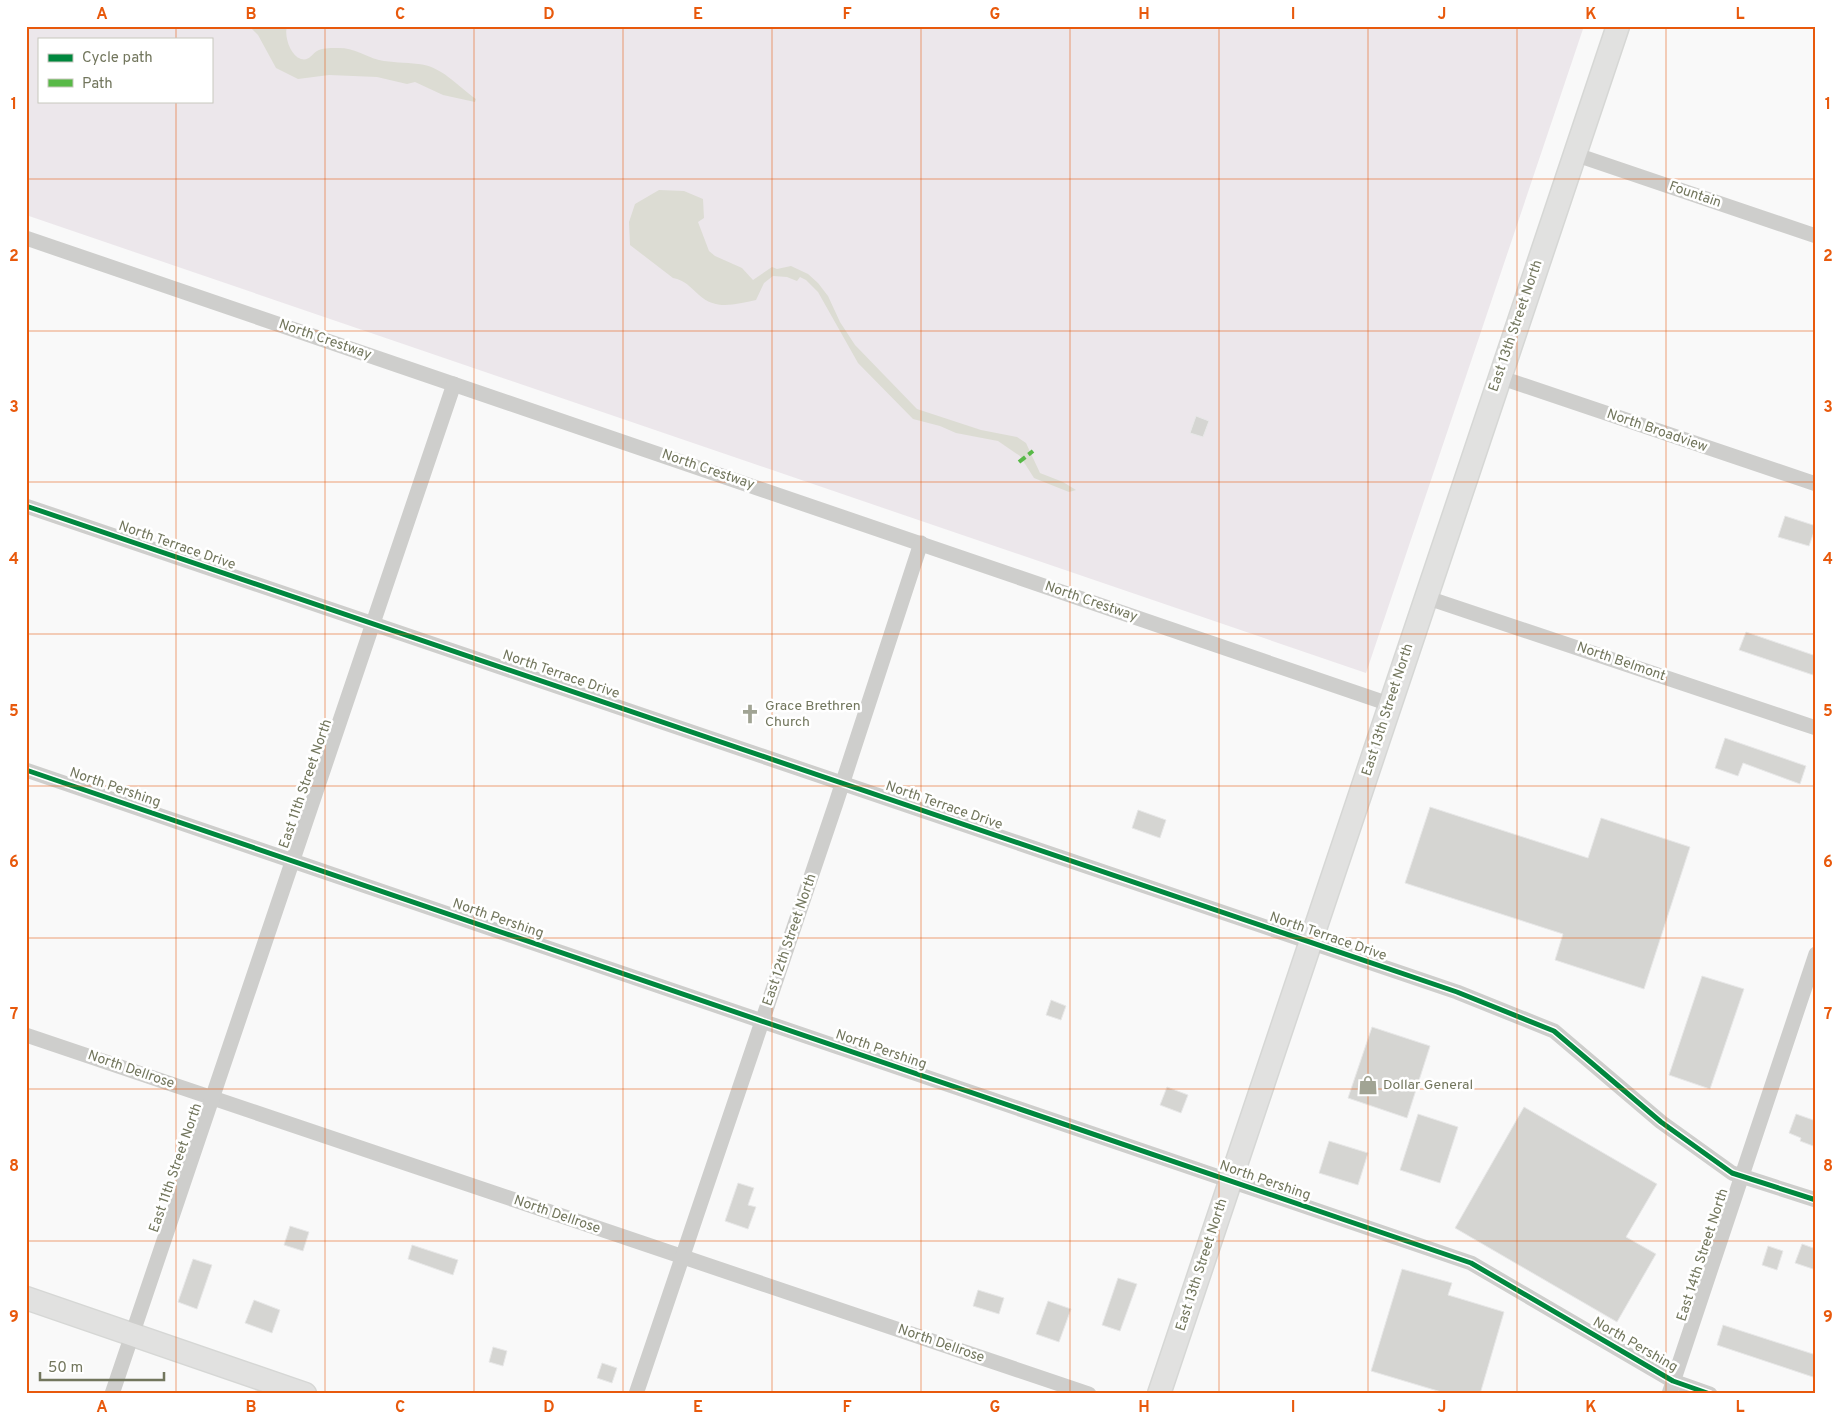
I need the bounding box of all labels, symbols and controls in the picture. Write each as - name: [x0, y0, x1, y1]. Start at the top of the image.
- text: A: [96, 5, 108, 25]
- text: B: [245, 5, 257, 25]
- text: C: [395, 5, 405, 25]
- text: D: [543, 5, 555, 25]
- text: E: [693, 5, 703, 25]
- text: F: [842, 5, 852, 25]
- text: G: [990, 5, 1000, 25]
- text: H: [1138, 5, 1150, 25]
- text: I: [1291, 5, 1295, 25]
- text: J: [1438, 5, 1446, 25]
- text: K: [1585, 5, 1597, 25]
- text: L: [1735, 5, 1745, 25]
- legend: [38, 38, 212, 102]
- text: Cycle path: [82, 49, 153, 68]
- text: Path: [82, 75, 113, 94]
- text: 1: [11, 95, 17, 115]
- text: 1: [1825, 95, 1831, 115]
- street label: Fountain: [1667, 178, 1723, 212]
- text: 2: [9, 247, 19, 267]
- text: 2: [1823, 247, 1833, 267]
- street label: East 13th Street North: [1485, 258, 1547, 394]
- street label: North Crestway: [276, 316, 374, 364]
- text: 3: [9, 398, 19, 418]
- text: 3: [1823, 398, 1833, 418]
- street label: North Broadview: [1604, 406, 1710, 456]
- street label: North Crestway: [659, 446, 757, 494]
- street label: North Terrace Drive: [116, 518, 238, 574]
- text: 4: [9, 550, 19, 570]
- text: 4: [1823, 550, 1833, 570]
- street label: North Crestway: [1042, 578, 1140, 626]
- street label: North Belmont: [1574, 639, 1668, 685]
- street label: East 13th Street North: [1359, 642, 1417, 778]
- street label: North Terrace Drive: [500, 647, 622, 703]
- place label: Grace Brethren Church: [765, 698, 861, 731]
- text: 5: [9, 702, 19, 722]
- text: 5: [1823, 702, 1833, 722]
- church icon: Grace Brethren Church: [739, 703, 761, 725]
- street label: East 11th Street North: [276, 717, 336, 851]
- street label: North Pershing: [67, 764, 163, 812]
- street label: North Terrace Drive: [883, 778, 1005, 834]
- text: 6: [9, 853, 19, 873]
- text: 6: [1823, 853, 1833, 873]
- street label: East 12th Street North: [759, 872, 821, 1008]
- street label: North Pershing: [450, 895, 546, 943]
- street label: North Terrace Drive: [1267, 909, 1389, 965]
- text: 7: [10, 1005, 18, 1025]
- text: 7: [1824, 1005, 1832, 1025]
- street label: North Pershing: [833, 1026, 929, 1074]
- street label: North Dellrose: [85, 1047, 177, 1093]
- shop icon: Dollar General: [1357, 1074, 1379, 1096]
- place label: Dollar General: [1383, 1077, 1473, 1094]
- street label: East 11th Street North: [146, 1101, 206, 1235]
- text: 8: [9, 1157, 19, 1177]
- street label: North Pershing: [1217, 1157, 1313, 1205]
- text: 8: [1823, 1157, 1833, 1177]
- street label: East 14th Street North: [1674, 1186, 1732, 1324]
- street label: North Dellrose: [511, 1192, 603, 1238]
- street label: East 13th Street North: [1173, 1197, 1231, 1333]
- text: 9: [9, 1308, 19, 1328]
- text: 9: [1823, 1308, 1833, 1328]
- street label: North Pershing: [1589, 1314, 1681, 1376]
- street label: North Dellrose: [895, 1321, 987, 1367]
- scale bar: [40, 1350, 164, 1382]
- text: 50 m: [48, 1359, 83, 1378]
- text: A: [96, 1398, 108, 1418]
- text: B: [245, 1398, 257, 1418]
- text: C: [395, 1398, 405, 1418]
- text: D: [543, 1398, 555, 1418]
- text: E: [693, 1398, 703, 1418]
- text: F: [842, 1398, 852, 1418]
- text: G: [990, 1398, 1000, 1418]
- text: H: [1138, 1398, 1150, 1418]
- text: I: [1291, 1398, 1295, 1418]
- text: J: [1438, 1398, 1446, 1418]
- text: K: [1585, 1398, 1597, 1418]
- text: L: [1735, 1398, 1745, 1418]

